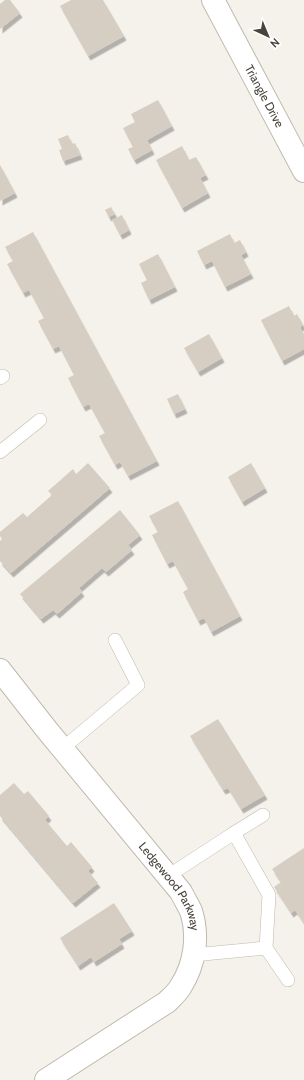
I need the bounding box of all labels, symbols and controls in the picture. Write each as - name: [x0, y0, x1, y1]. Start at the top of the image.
- north arrow: [248, 16, 288, 56]
- text: N: [267, 35, 283, 51]
- street label: Triangle Drive: [242, 62, 287, 130]
- street label: Ledgewood Parkway: [136, 839, 203, 931]

